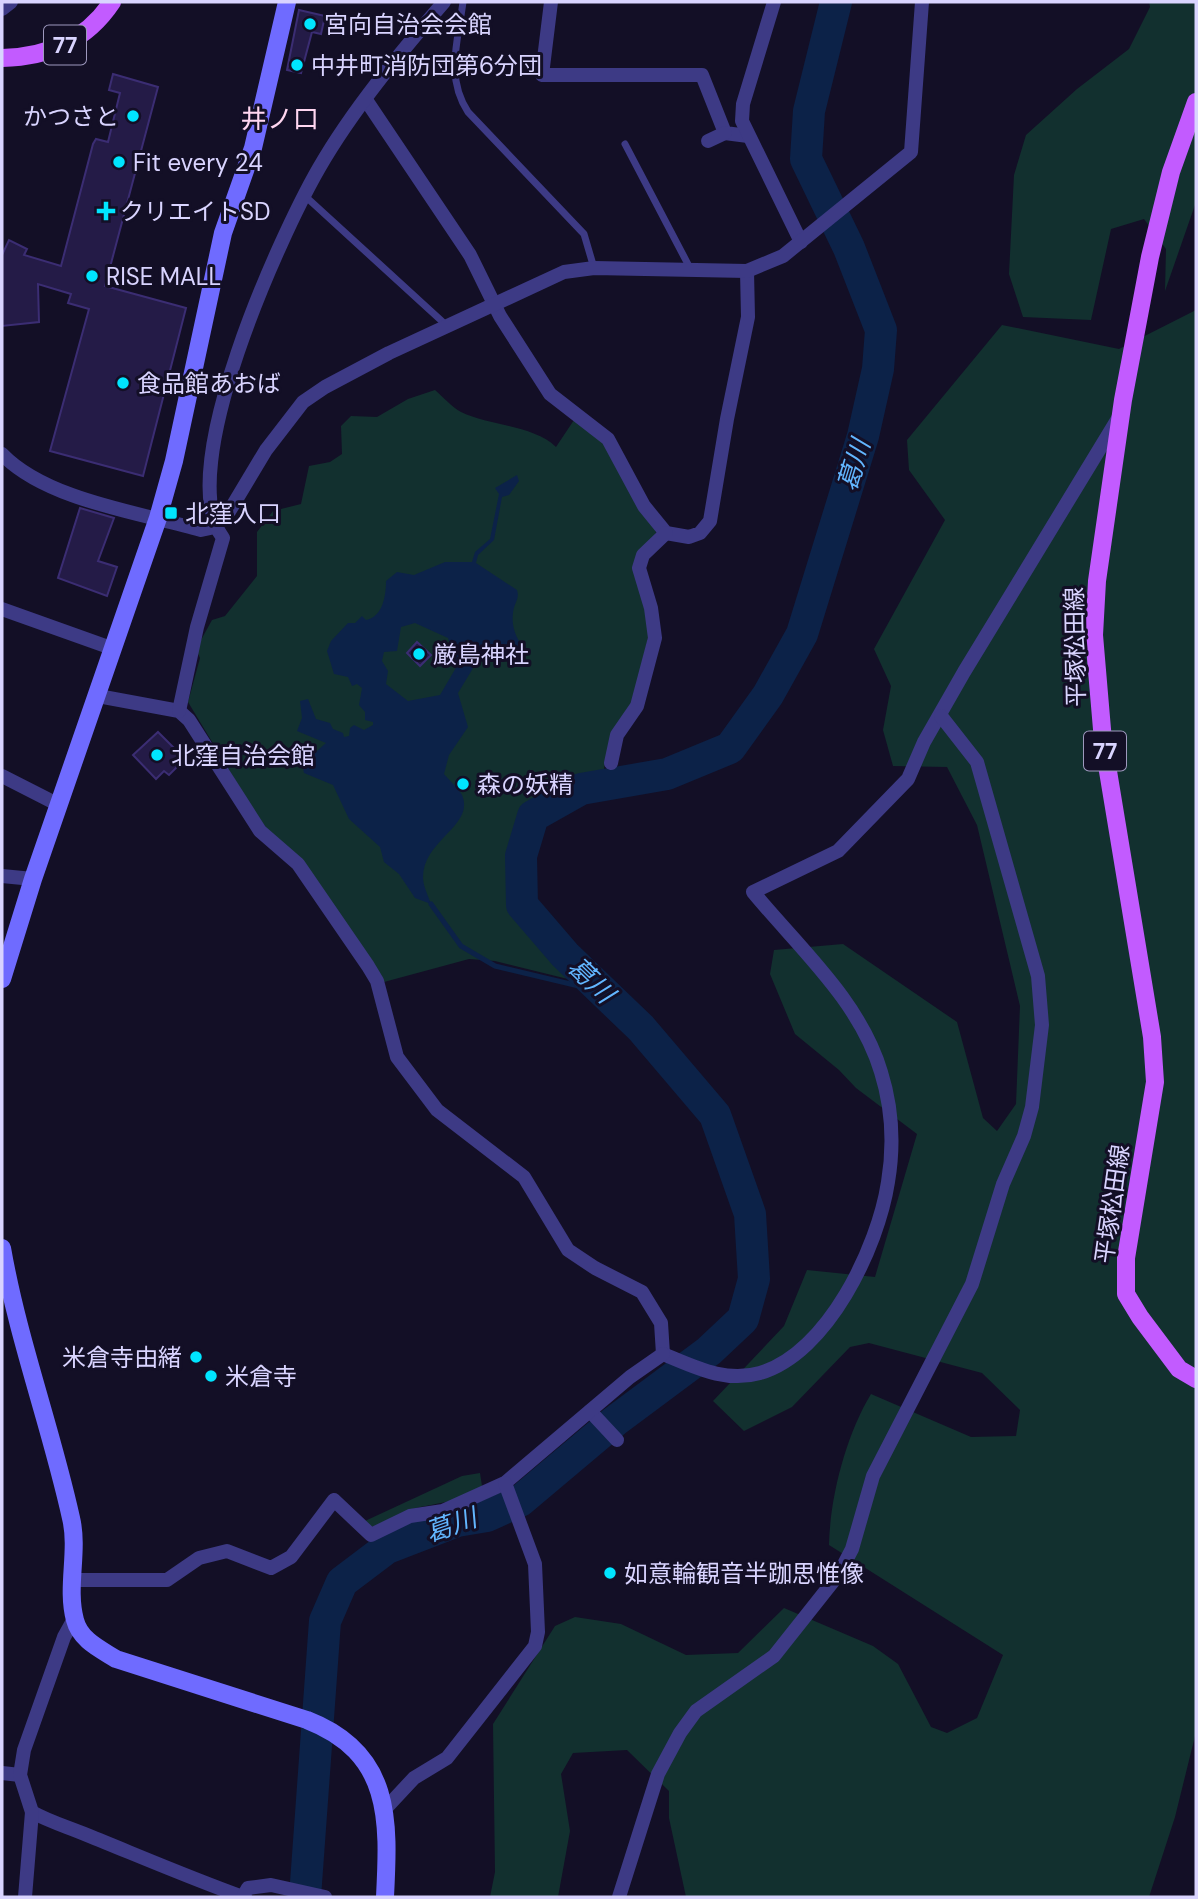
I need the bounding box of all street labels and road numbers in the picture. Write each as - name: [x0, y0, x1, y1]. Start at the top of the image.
- road number: 77: [44, 26, 86, 64]
- street label: 平塚松田線: [1058, 587, 1092, 707]
- road number: 77: [1084, 732, 1126, 771]
- street label: 平塚松田線: [1088, 1142, 1136, 1266]

